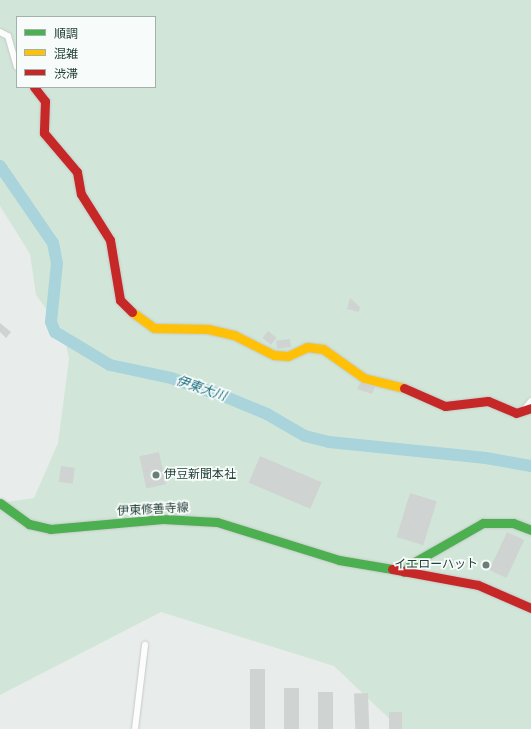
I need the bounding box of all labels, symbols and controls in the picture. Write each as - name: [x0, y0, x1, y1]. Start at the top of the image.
- legend: [16, 16, 156, 88]
- text: 順調: [54, 27, 78, 41]
- text: 混雑: [54, 47, 78, 61]
- text: 渋滞: [54, 67, 78, 81]
- water label: 伊東大川: [174, 373, 228, 405]
- place label: 伊豆新聞本社: [164, 468, 236, 482]
- marker: 伊豆新聞本社: [151, 470, 161, 480]
- street label: 伊東修善寺線: [117, 501, 189, 519]
- place label: イエローハット: [394, 558, 478, 572]
- marker: イエローハット: [481, 560, 491, 570]

